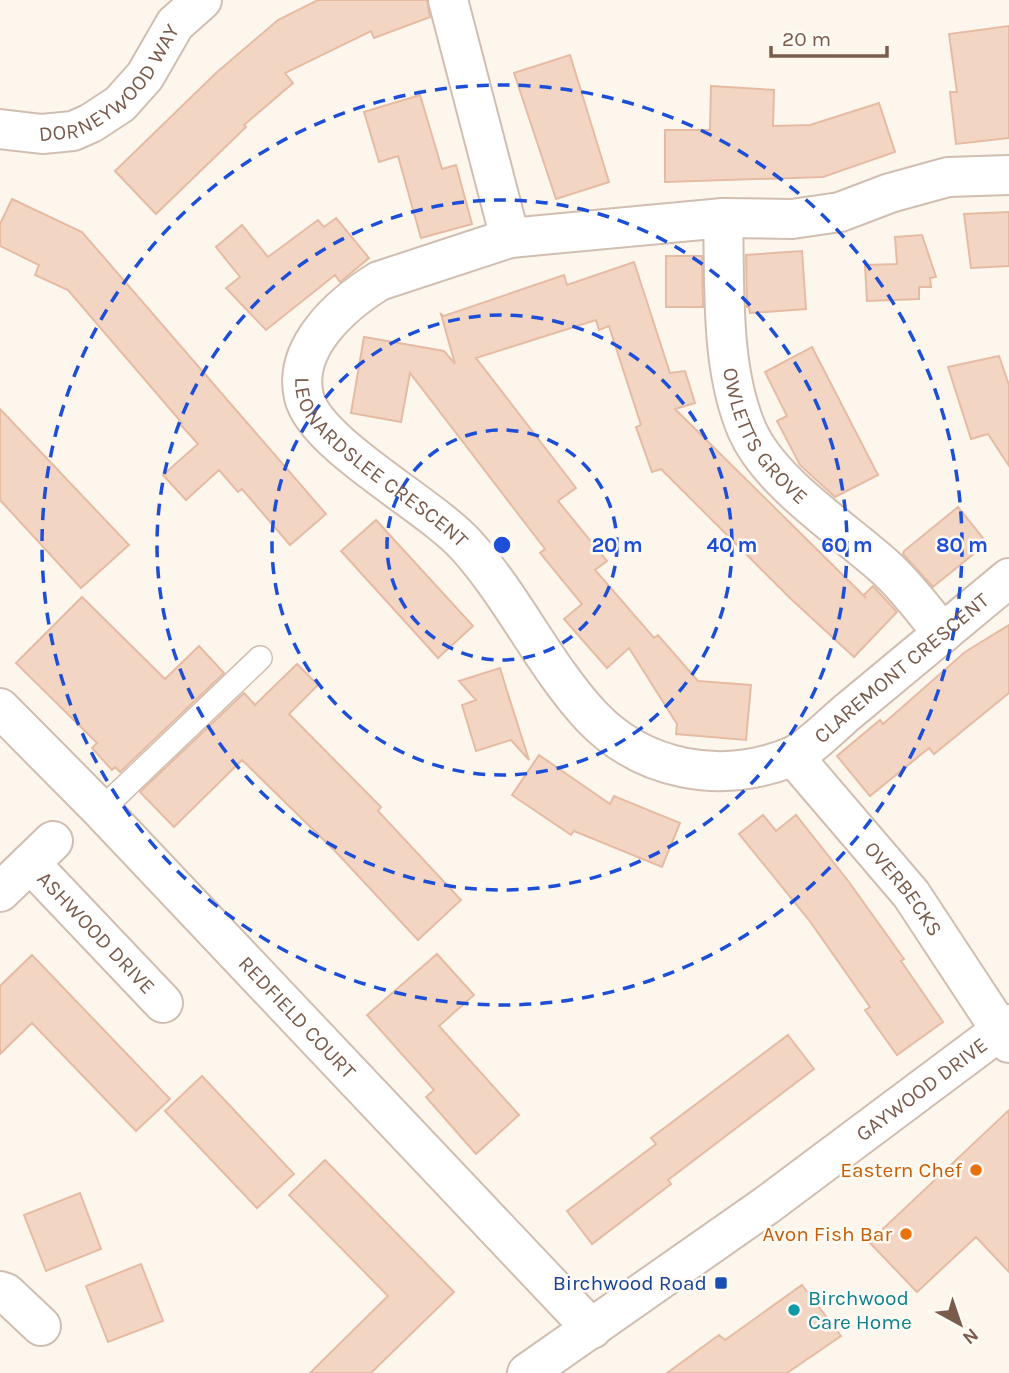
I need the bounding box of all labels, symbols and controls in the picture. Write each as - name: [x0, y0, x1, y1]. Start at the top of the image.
- scale bar: [771, 14, 886, 58]
- street label: DORNEYWOOD WAY: [38, 20, 184, 146]
- text: 20 m: [782, 27, 831, 51]
- street label: OWLETTS GROVE: [718, 366, 812, 509]
- street label: LEONARDSLEE CRESCENT: [290, 377, 473, 552]
- centre of rings: [490, 533, 514, 557]
- text: 20 m: [591, 533, 643, 557]
- text: 40 m: [706, 533, 758, 557]
- text: 60 m: [821, 533, 873, 557]
- text: 80 m: [936, 533, 988, 557]
- street label: CLAREMONT CRESCENT: [809, 588, 994, 748]
- street label: OVERBECKS: [860, 837, 947, 941]
- street label: ASHWOOD DRIVE: [32, 866, 160, 999]
- street label: REDFIELD COURT: [234, 951, 361, 1084]
- street label: GAYWOOD DRIVE: [851, 1033, 992, 1146]
- place label: Eastern Chef: [840, 1158, 963, 1182]
- marker: Eastern Chef: [968, 1162, 984, 1178]
- place label: Avon Fish Bar: [763, 1222, 892, 1246]
- marker: Avon Fish Bar: [898, 1226, 914, 1242]
- place label: Birchwood Road: [553, 1271, 707, 1295]
- marker: Birchwood Road: [713, 1275, 729, 1291]
- place label: Birchwood Care Home: [808, 1286, 912, 1334]
- north arrow: [925, 1289, 995, 1359]
- marker: Birchwood Care Home: [786, 1302, 802, 1318]
- text: N: [958, 1323, 983, 1349]

